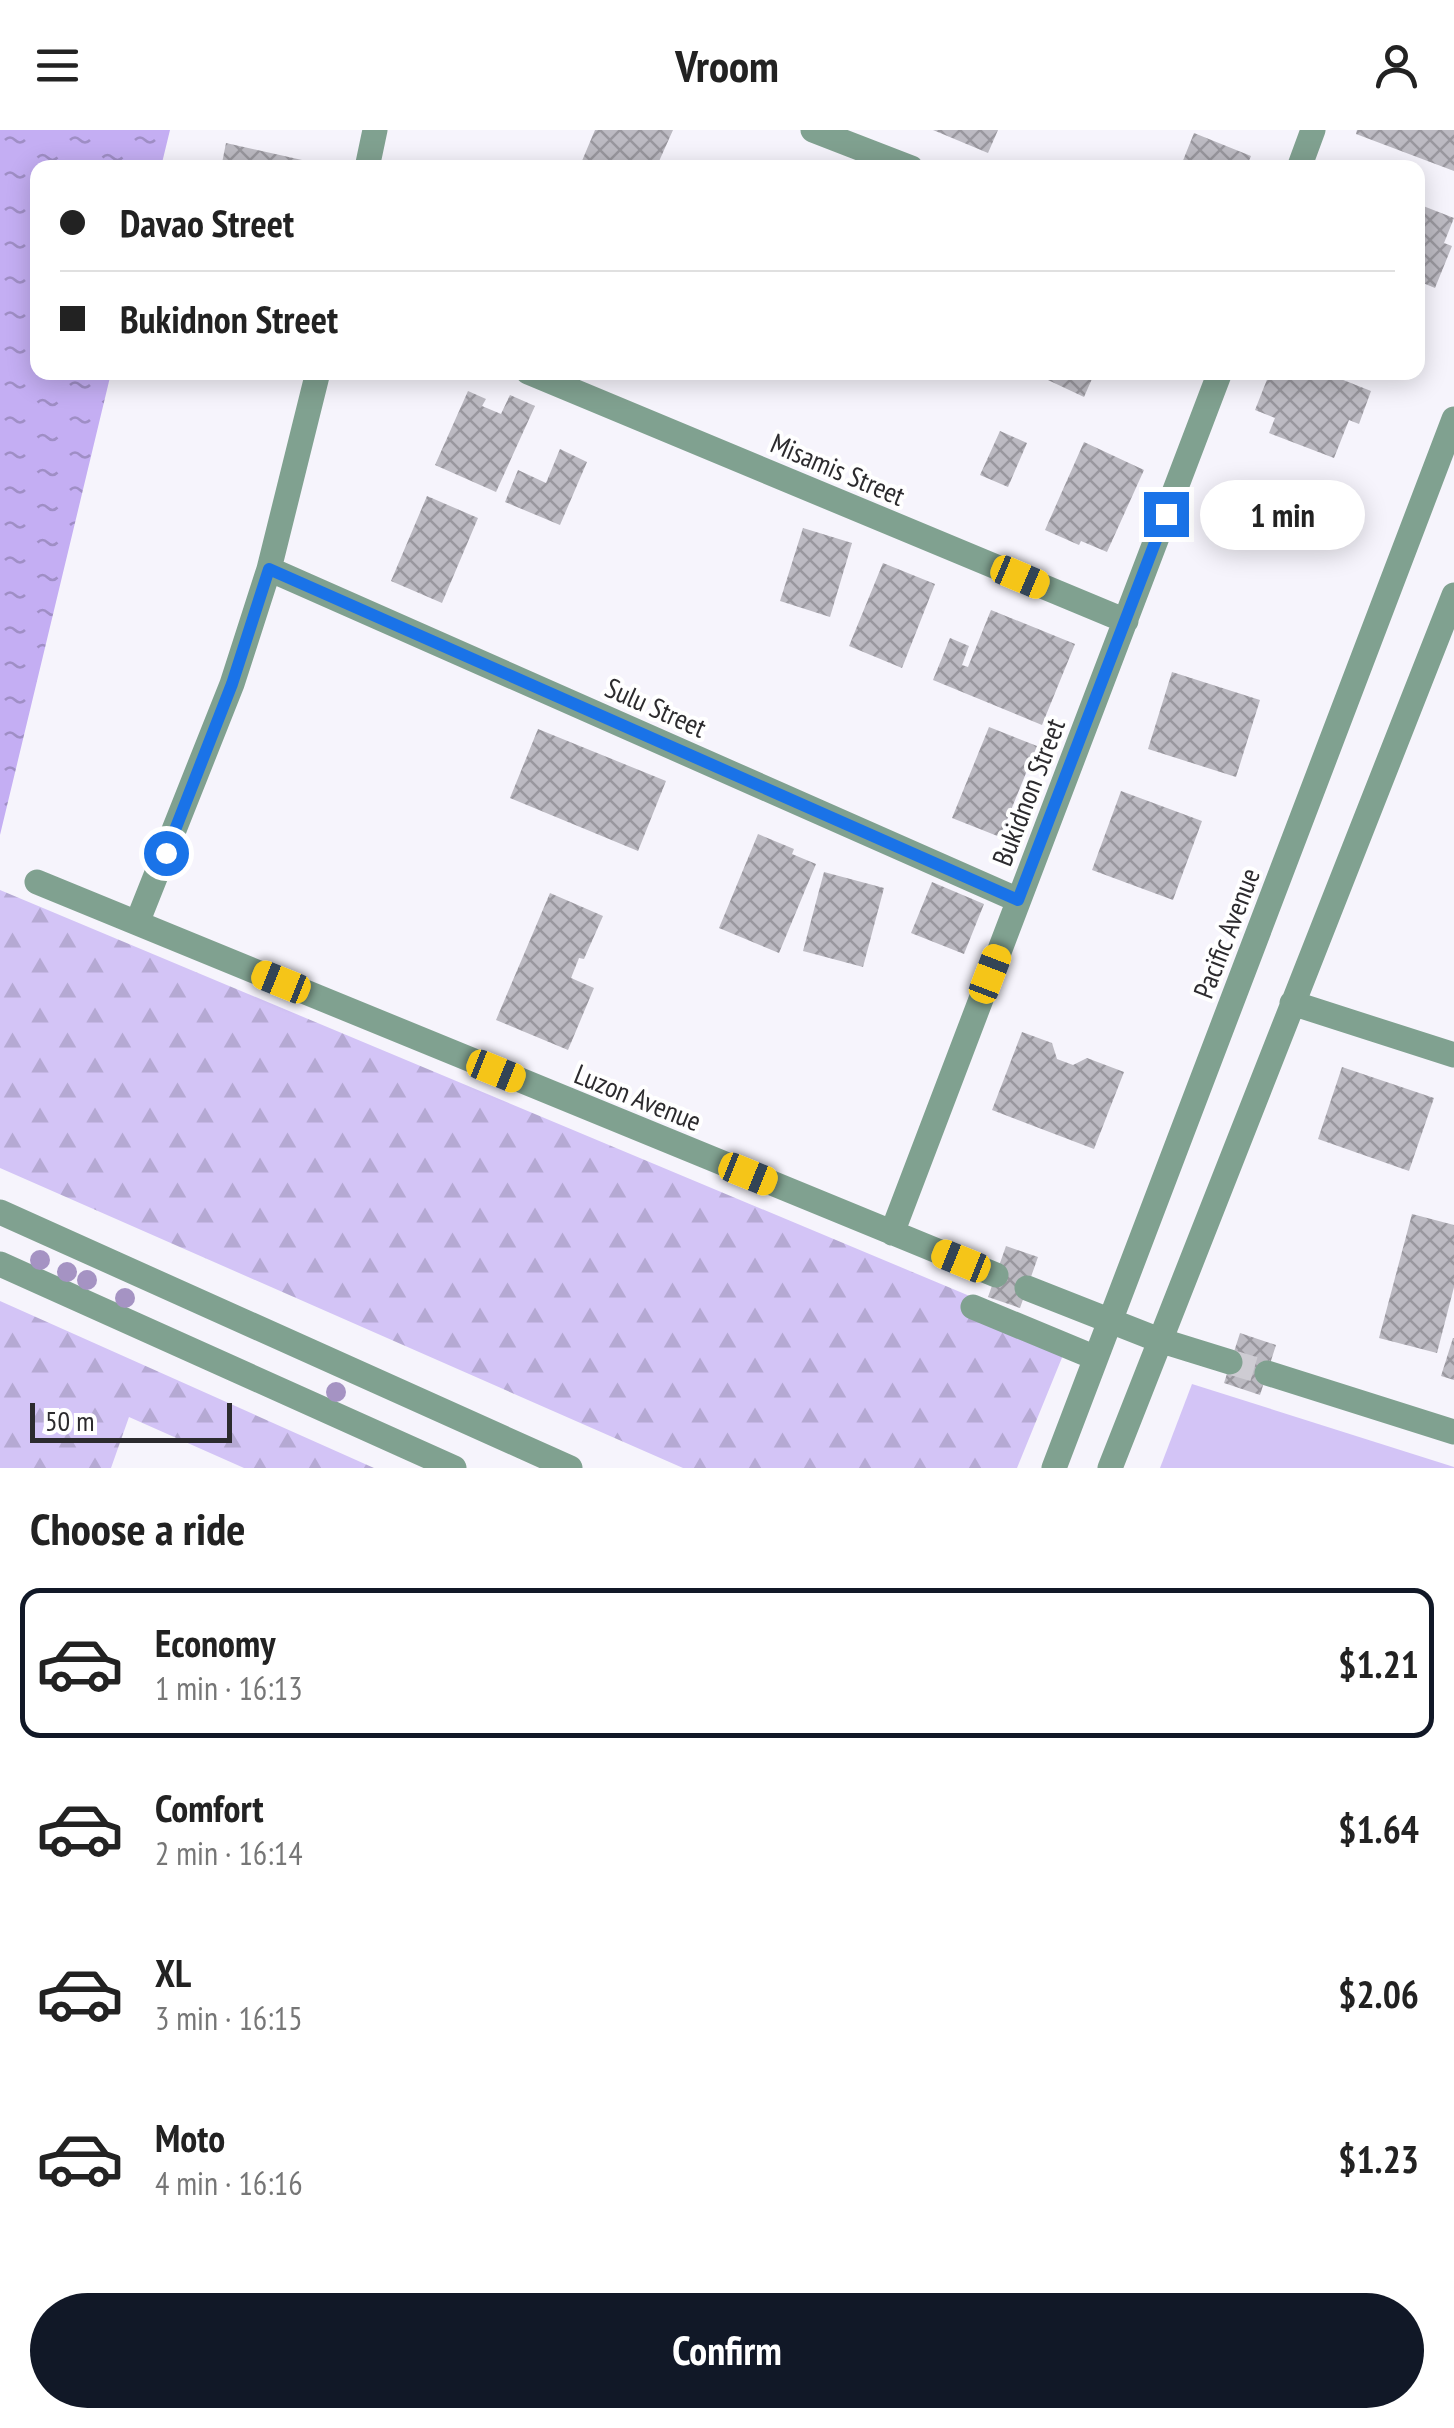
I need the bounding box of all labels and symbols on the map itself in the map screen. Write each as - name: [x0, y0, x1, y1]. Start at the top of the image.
- street label: Misamis Street: [765, 424, 911, 514]
- callout: 1 min: [1201, 479, 1366, 549]
- route end: [1144, 492, 1189, 537]
- car: [987, 551, 1053, 603]
- street label: Sulu Street: [600, 668, 713, 746]
- street label: Bukidnon Street: [983, 713, 1073, 871]
- route start: [144, 831, 189, 876]
- street label: Pacific Avenue: [1184, 863, 1268, 1003]
- car: [965, 941, 1015, 1007]
- car: [248, 957, 314, 1007]
- car: [463, 1046, 529, 1096]
- street label: Luzon Avenue: [569, 1055, 707, 1139]
- car: [715, 1149, 781, 1199]
- car: [928, 1236, 994, 1286]
- scale bar: [30, 1398, 232, 1442]

